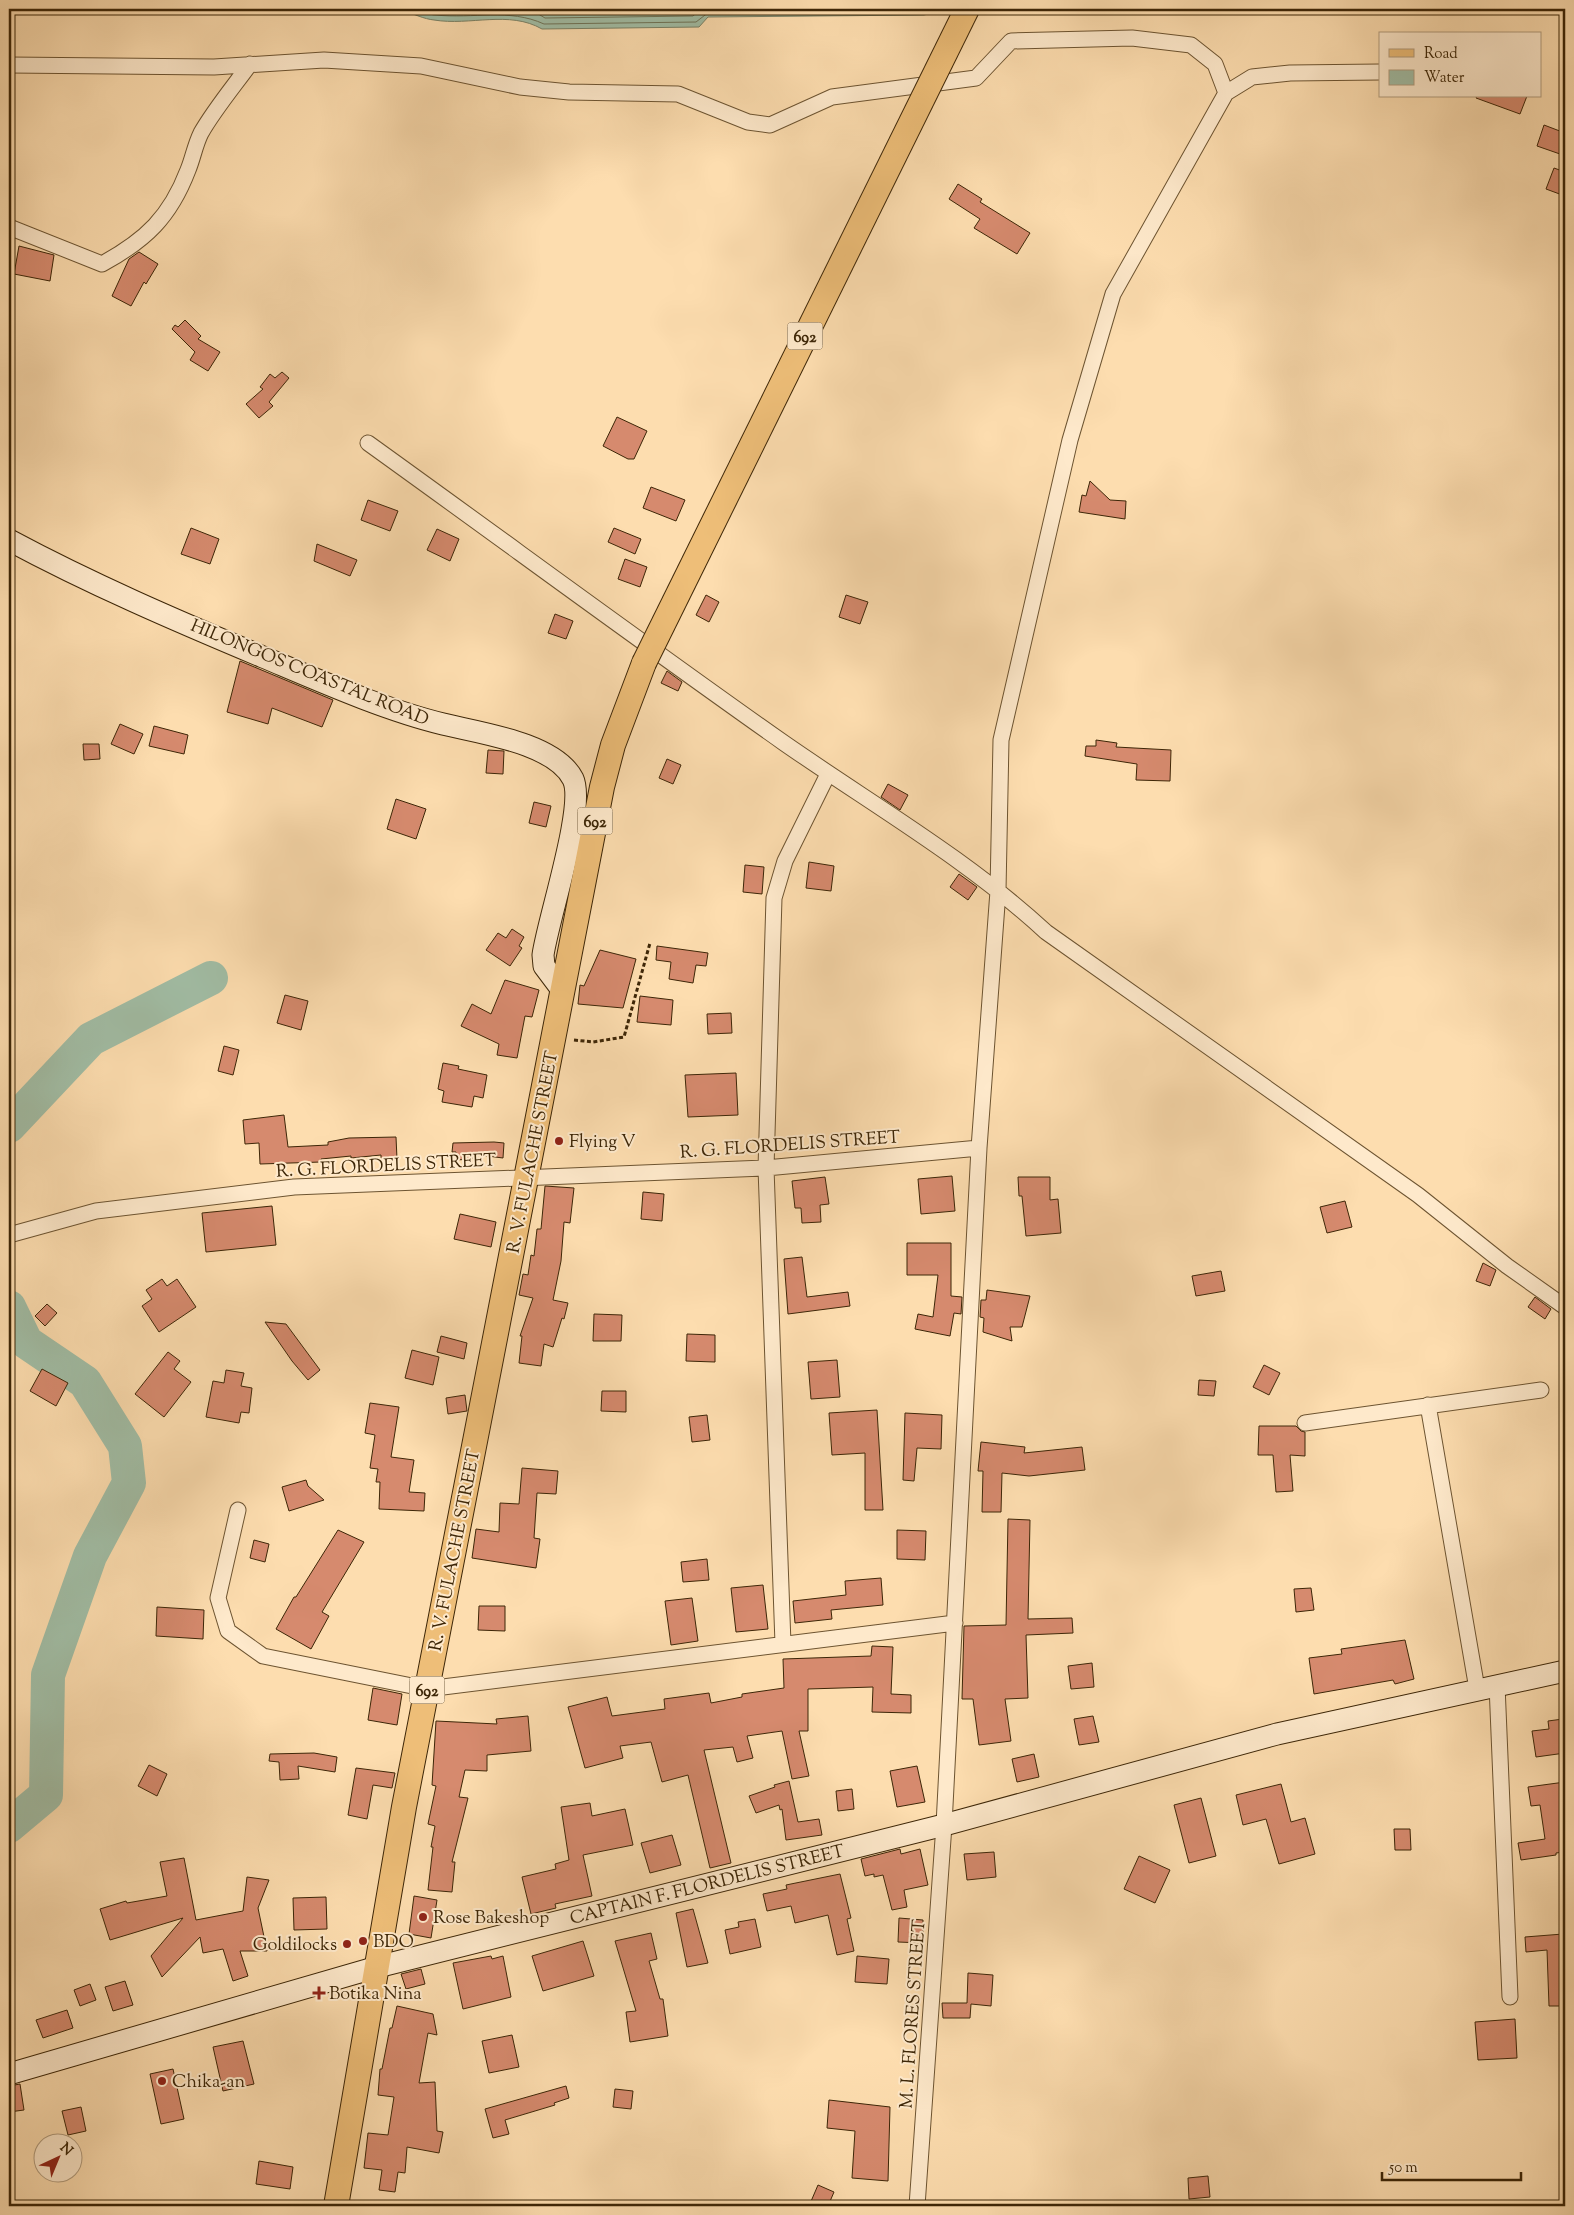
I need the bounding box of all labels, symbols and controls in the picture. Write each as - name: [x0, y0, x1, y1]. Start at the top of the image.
- legend: [1379, 32, 1542, 98]
- text: Road: [1424, 44, 1458, 65]
- text: Water: [1424, 68, 1465, 89]
- road number: 692: [788, 322, 822, 350]
- street label: HILONGOS COASTAL ROAD: [186, 614, 432, 734]
- road number: 692: [578, 808, 612, 834]
- street label: R. V. FULACHE STREET: [502, 1049, 566, 1256]
- street label: R. G. FLORDELIS STREET: [679, 1125, 901, 1167]
- place label: Flying V: [569, 1130, 636, 1156]
- marker: Flying V: [553, 1135, 565, 1147]
- street label: R. G. FLORDELIS STREET: [275, 1148, 497, 1186]
- street label: R. V. FULACHE STREET: [424, 1447, 488, 1654]
- road number: 692: [410, 1676, 444, 1704]
- street label: CAPTAIN F. FLORDELIS STREET: [567, 1839, 848, 1933]
- place label: Rose Bakeshop: [433, 1906, 549, 1932]
- marker: Rose Bakeshop: [417, 1911, 429, 1923]
- street label: M. L. FLORES STREET: [894, 1918, 934, 2110]
- place label: BDO: [373, 1930, 414, 1956]
- place label: Goldilocks: [253, 1933, 337, 1959]
- marker: BDO: [357, 1935, 369, 1947]
- marker: Goldilocks: [341, 1938, 353, 1950]
- place label: Botika Nina: [329, 1982, 422, 2008]
- marker: Botika Nina: [313, 1987, 325, 1999]
- place label: Chika-an: [172, 2070, 245, 2096]
- marker: Chika-an: [156, 2075, 168, 2087]
- north arrow: [32, 2132, 82, 2182]
- text: N: [55, 2139, 77, 2161]
- scale bar: [1382, 2150, 1520, 2182]
- text: 50 m: [1388, 2158, 1418, 2179]

